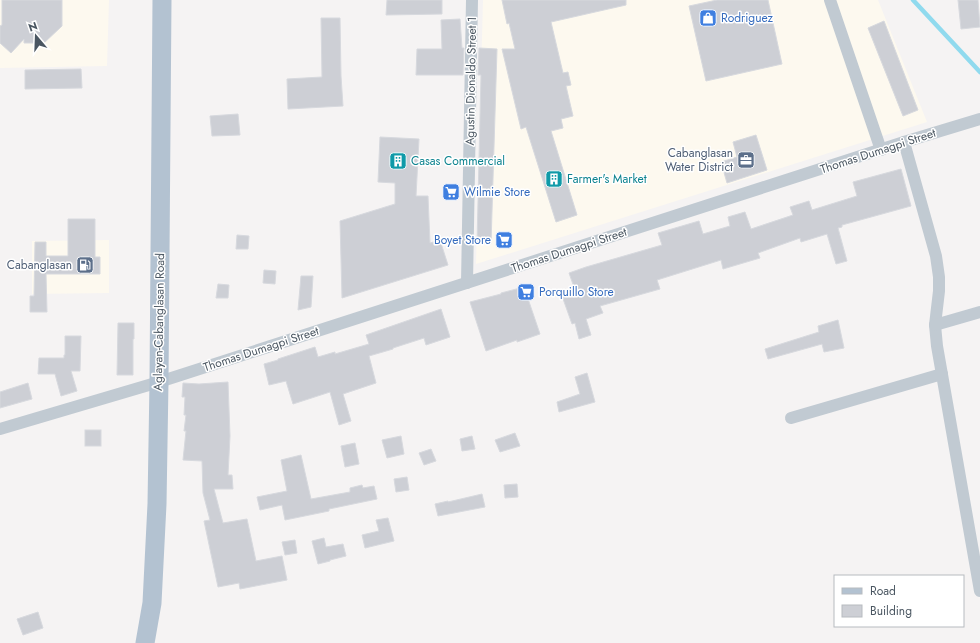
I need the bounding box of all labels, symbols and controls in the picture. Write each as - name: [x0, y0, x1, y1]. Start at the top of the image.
- shop icon: Rodriguez: [698, 8, 718, 28]
- place label: Rodriguez: [721, 9, 773, 27]
- north arrow: [16, 16, 56, 56]
- street label: Agustin Dionaldo Street 1: [461, 16, 481, 146]
- text: N: [26, 18, 39, 36]
- street label: Thomas Dumagpi Street: [818, 124, 938, 178]
- place label: Cabanglasan Water District: [665, 144, 733, 176]
- office icon: Cabanglasan Water District: [736, 150, 756, 170]
- building icon: Casas Commercial: [388, 151, 408, 171]
- place label: Casas Commercial: [411, 152, 505, 170]
- building icon: Farmer's Market: [544, 169, 564, 189]
- place label: Farmer's Market: [567, 170, 647, 188]
- supermarket icon: Wilmie Store: [441, 182, 461, 202]
- place label: Wilmie Store: [464, 183, 530, 201]
- street label: Thomas Dumagpi Street: [509, 223, 629, 277]
- supermarket icon: Boyet Store: [494, 230, 514, 250]
- place label: Boyet Store: [434, 231, 491, 249]
- street label: Aglayan-Cabanglasan Road: [149, 253, 169, 391]
- fuel station icon: Cabanglasan: [75, 255, 95, 275]
- place label: Cabanglasan: [7, 256, 72, 274]
- supermarket icon: Porquillo Store: [516, 282, 536, 302]
- place label: Porquillo Store: [539, 283, 614, 301]
- street label: Thomas Dumagpi Street: [201, 322, 321, 376]
- legend: [834, 575, 964, 627]
- text: Road: [870, 582, 896, 600]
- text: Building: [870, 602, 912, 620]

